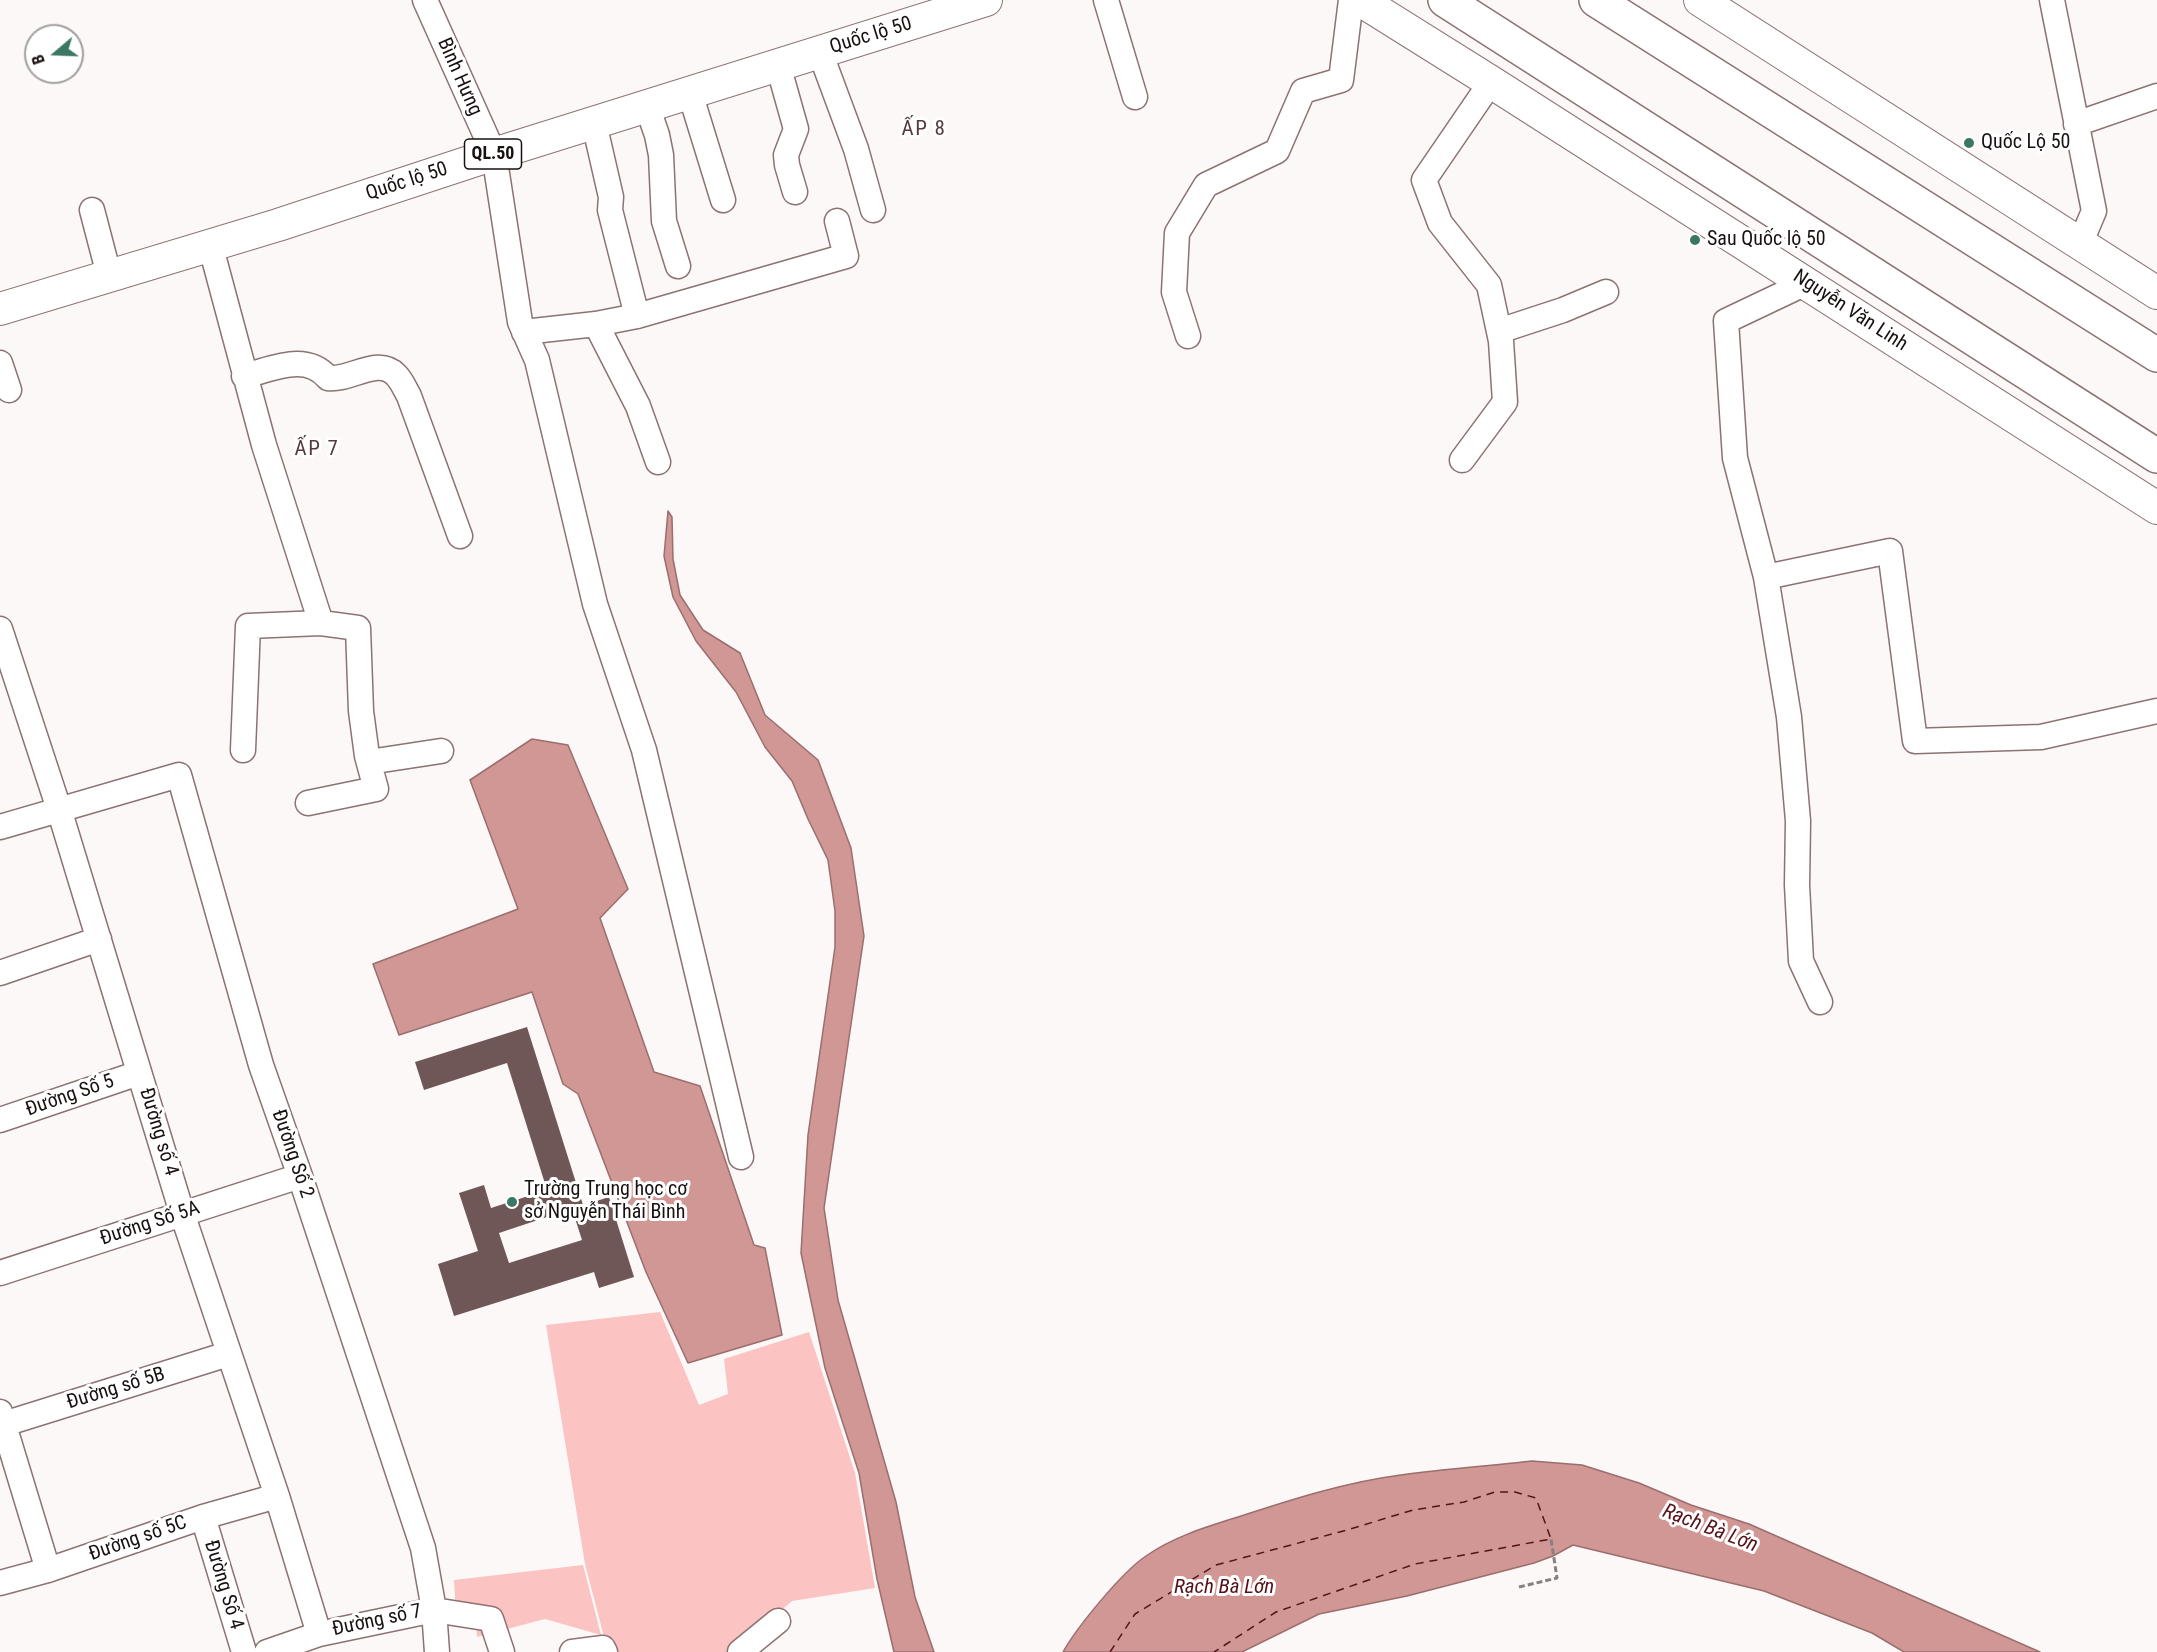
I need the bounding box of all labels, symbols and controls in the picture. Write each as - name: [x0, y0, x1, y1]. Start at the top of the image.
- street label: Quốc lộ 50: [827, 12, 915, 60]
- north arrow: [24, 24, 84, 84]
- street label: Bình Hưng: [431, 34, 487, 120]
- text: B: [28, 52, 49, 67]
- district label: ẤP 8: [902, 117, 946, 143]
- place label: Quốc Lộ 50: [1981, 131, 2070, 155]
- marker: Quốc Lộ 50: [1962, 136, 1976, 150]
- road number: QL.50: [464, 139, 522, 169]
- street label: Quốc lộ 50: [363, 158, 451, 206]
- place label: Sau Quốc lộ 50: [1707, 228, 1826, 252]
- marker: Sau Quốc lộ 50: [1688, 233, 1702, 247]
- street label: Nguyễn Văn Linh: [1788, 265, 1912, 357]
- district label: ẤP 7: [295, 437, 339, 463]
- street label: Đường Số 5: [23, 1070, 117, 1122]
- street label: Đường số 4: [133, 1085, 183, 1179]
- street label: Đường Số 2: [266, 1107, 318, 1201]
- place label: Trường Trung học cơ sở Nguyễn Thái Bình: [524, 1178, 687, 1225]
- marker: Trường Trung học cơ sở Nguyễn Thái Bình: [505, 1195, 519, 1209]
- street label: Đường Số 5A: [97, 1197, 203, 1251]
- street label: Đường số 5B: [64, 1363, 168, 1415]
- water label: Rạch Bà Lớn: [1659, 1499, 1761, 1559]
- street label: Đường số 5C: [86, 1511, 190, 1567]
- street label: Đường Số 4: [198, 1538, 248, 1632]
- water label: Rạch Bà Lớn: [1174, 1575, 1274, 1601]
- street label: Đường số 7: [330, 1600, 424, 1642]

